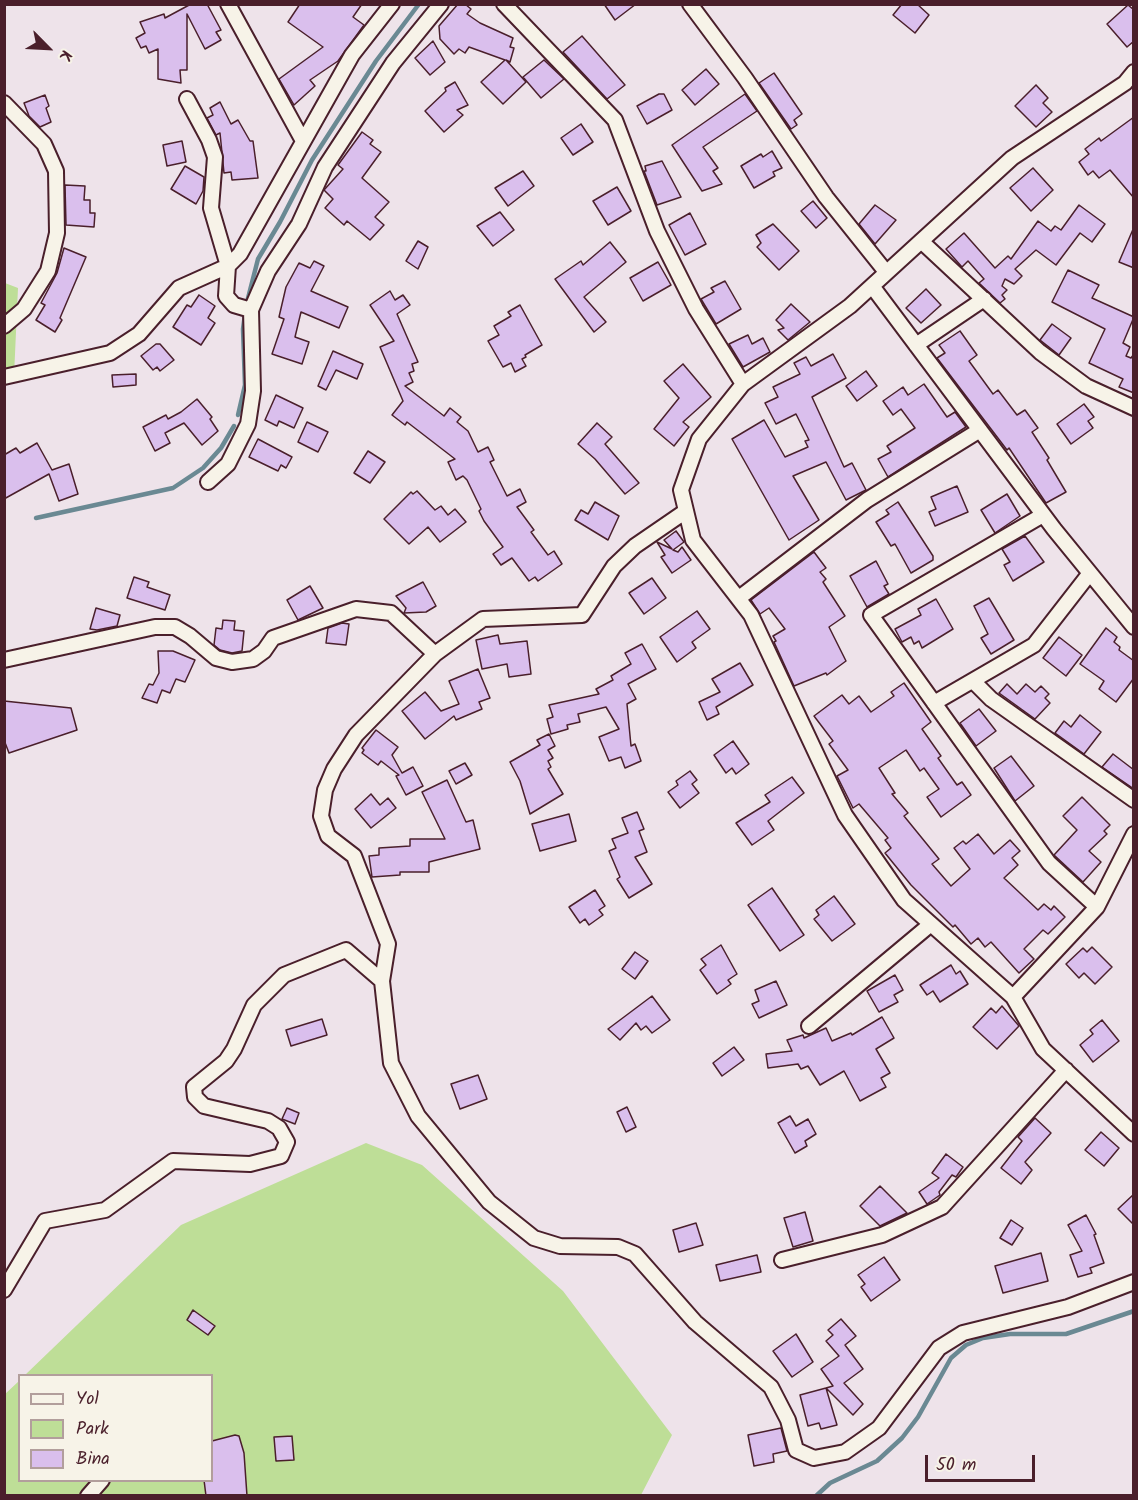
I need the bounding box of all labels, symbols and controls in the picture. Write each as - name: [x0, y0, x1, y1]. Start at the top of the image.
- north arrow: [18, 18, 78, 78]
- text: K: [52, 46, 78, 65]
- legend: [18, 1374, 213, 1482]
- text: Yol: [76, 1385, 99, 1414]
- text: Park: [76, 1415, 109, 1444]
- scale bar: [928, 1443, 1038, 1481]
- text: Bina: [76, 1445, 110, 1474]
- text: 50 m: [936, 1451, 976, 1480]

